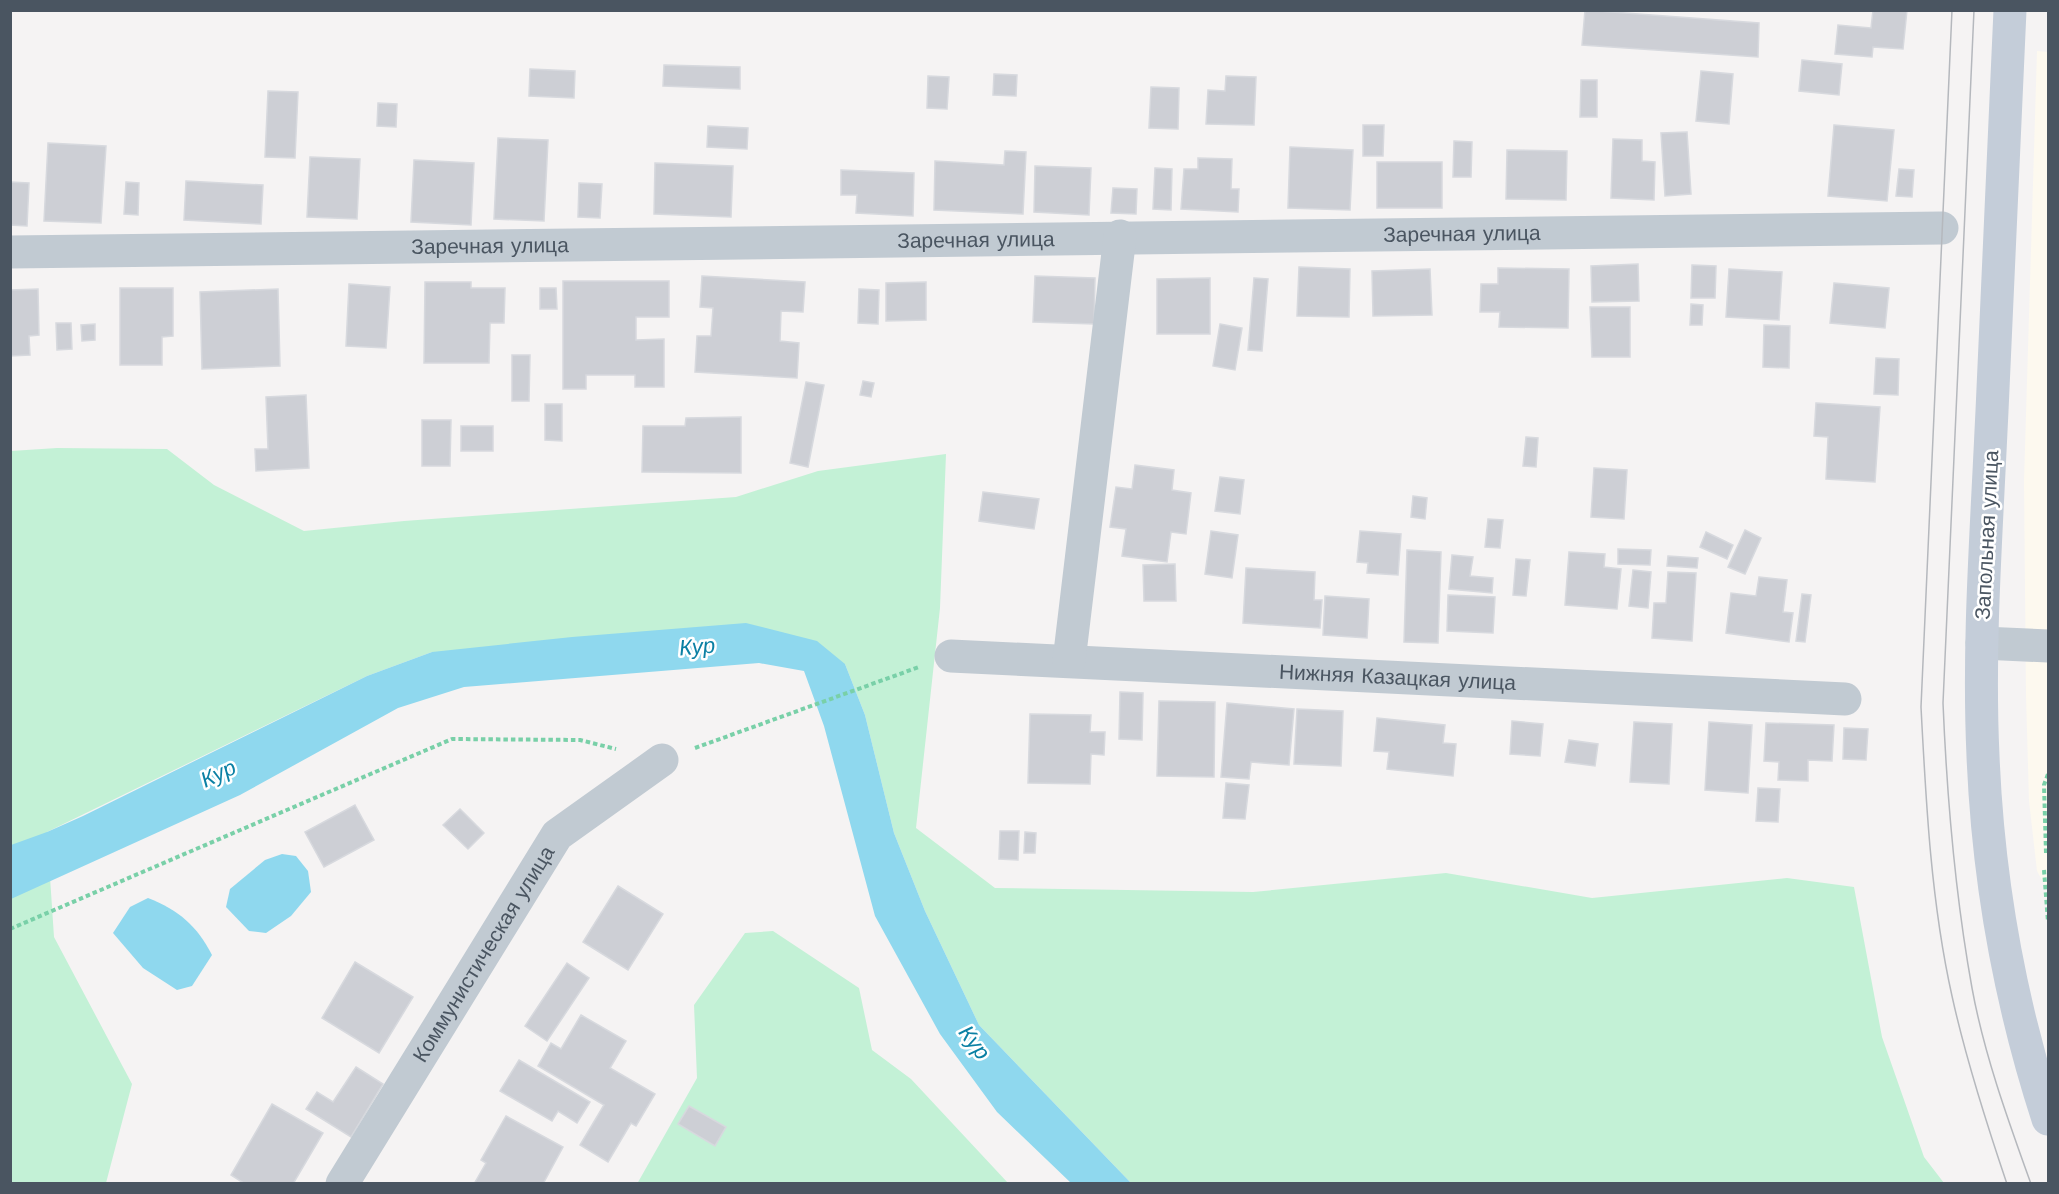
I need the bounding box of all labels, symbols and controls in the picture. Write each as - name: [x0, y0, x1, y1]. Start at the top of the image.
- street label: Заречная улица: [1383, 220, 1541, 247]
- street label: Заречная улица: [897, 226, 1055, 253]
- street label: Заречная улица: [411, 232, 569, 259]
- street label: Запольная улица: [1970, 449, 2003, 620]
- water label: Кур: [678, 632, 716, 661]
- street label: Нижняя Казацкая улица: [1278, 659, 1517, 695]
- water label: Кур: [197, 754, 240, 793]
- street label: Коммунистическая улица: [407, 841, 559, 1067]
- water label: Кур: [954, 1020, 995, 1064]

